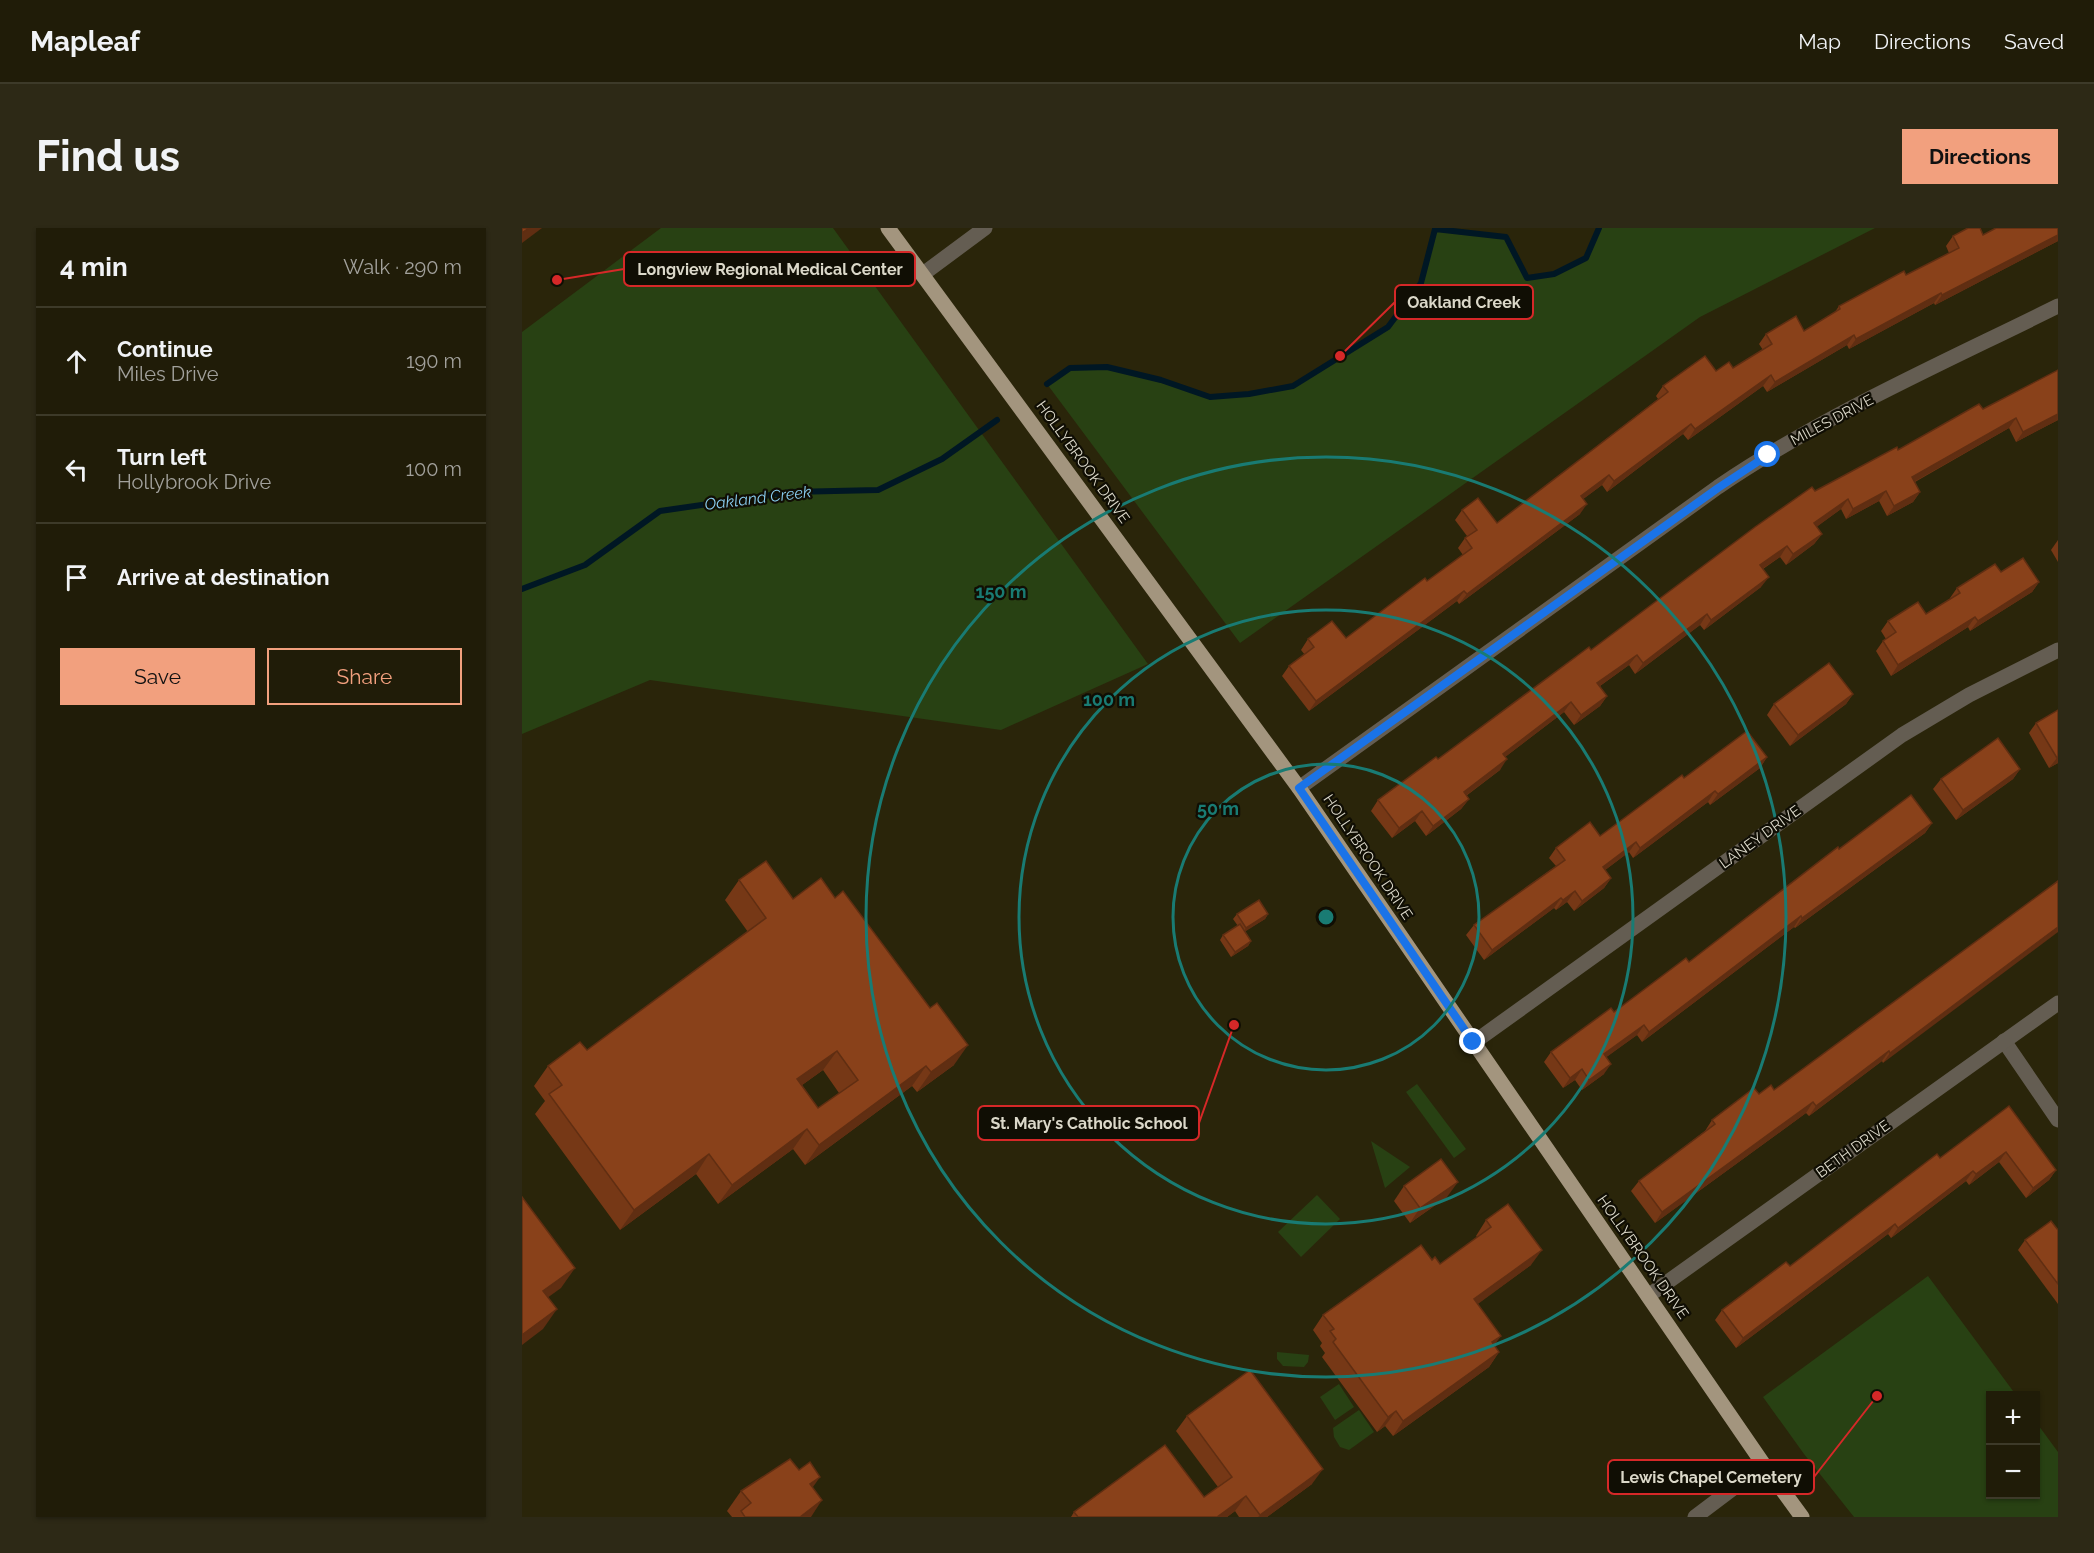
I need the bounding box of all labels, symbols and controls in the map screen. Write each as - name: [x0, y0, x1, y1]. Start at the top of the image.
- text: Mapleaf: [30, 25, 140, 58]
- text: Map: [1798, 29, 1841, 54]
- text: Directions: [1874, 29, 1971, 54]
- text: Saved: [2004, 29, 2064, 54]
- button: Directions: [1902, 129, 2058, 184]
- text: Find us: [36, 132, 180, 181]
- text: 4 min: [60, 252, 128, 282]
- callout: Longview Regional Medical Center: [624, 252, 915, 286]
- text: Walk · 290 m: [343, 255, 462, 279]
- text: Longview Regional Medical Center: [637, 260, 903, 279]
- callout: Oakland Creek: [1395, 285, 1533, 319]
- text: Oakland Creek: [1407, 293, 1521, 312]
- text: Continue: [117, 336, 213, 362]
- icon: ahead: [60, 345, 93, 378]
- text: 190 m: [406, 349, 462, 373]
- text: Miles Drive: [117, 362, 219, 386]
- street label: MILES DRIVE: [1788, 391, 1876, 449]
- street label: HOLLYBROOK DRIVE: [1032, 397, 1134, 527]
- route start: [1754, 441, 1780, 467]
- text: Turn left: [117, 444, 207, 470]
- icon: left: [60, 453, 93, 486]
- text: 100 m: [405, 457, 462, 481]
- text: Hollybrook Drive: [117, 470, 271, 494]
- water label: Oakland Creek: [704, 482, 813, 514]
- icon: arrive: [60, 561, 93, 594]
- text: Arrive at destination: [117, 564, 330, 590]
- text: 150 m: [976, 581, 1027, 602]
- button: Save: [60, 648, 255, 705]
- button: Share: [267, 648, 462, 705]
- text: 100 m: [1083, 689, 1135, 710]
- street label: HOLLYBROOK DRIVE: [1319, 791, 1417, 923]
- text: 50 m: [1197, 798, 1239, 819]
- street label: LANEY DRIVE: [1716, 801, 1804, 873]
- centre of rings: [1316, 907, 1336, 927]
- route end: [1459, 1028, 1485, 1054]
- callout: St. Mary's Catholic School: [978, 1106, 1199, 1140]
- text: St. Mary's Catholic School: [990, 1114, 1188, 1133]
- street label: BETH DRIVE: [1813, 1116, 1893, 1182]
- street label: HOLLYBROOK DRIVE: [1593, 1192, 1693, 1322]
- map controls: [1986, 1391, 2040, 1499]
- button: +: [1986, 1391, 2040, 1445]
- button: −: [1986, 1445, 2040, 1499]
- callout: Lewis Chapel Cemetery: [1608, 1460, 1814, 1494]
- text: Lewis Chapel Cemetery: [1620, 1468, 1802, 1487]

